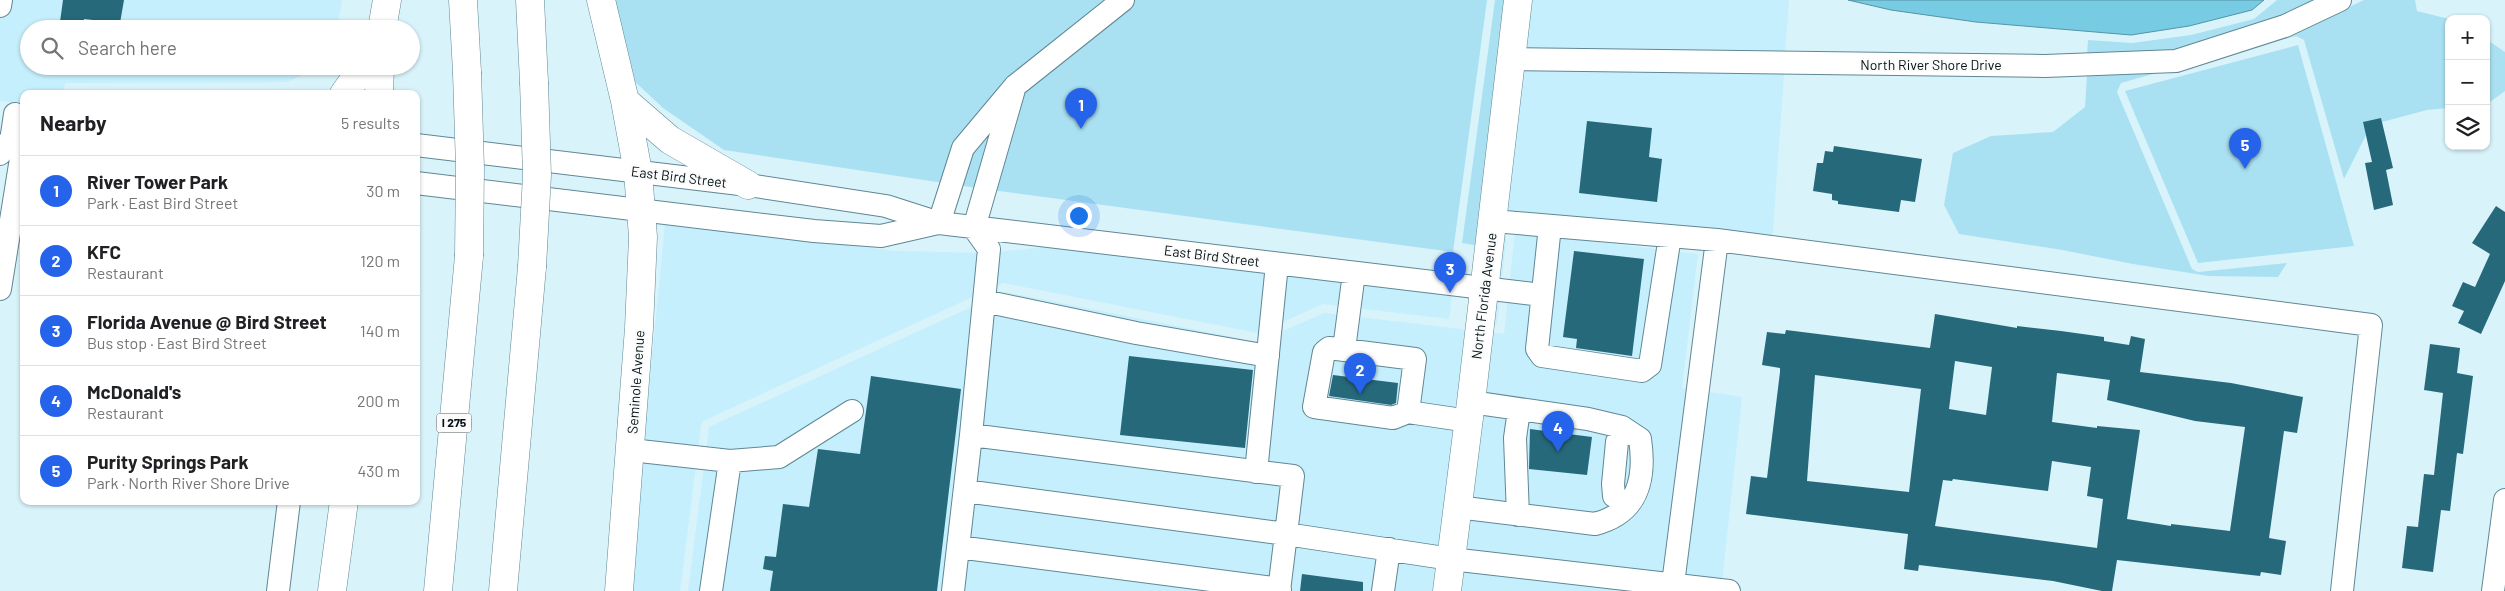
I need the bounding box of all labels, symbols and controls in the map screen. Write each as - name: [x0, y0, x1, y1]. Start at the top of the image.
- map controls: [2445, 15, 2490, 150]
- button: +: [2445, 15, 2490, 60]
- search box: [20, 20, 420, 75]
- icon: search: [38, 34, 66, 62]
- text: Search here: [78, 36, 177, 59]
- street label: North River Shore Drive: [1860, 56, 2002, 73]
- button: −: [2445, 60, 2490, 105]
- pin: 1: [1065, 88, 1097, 129]
- button: layers: [2445, 105, 2490, 150]
- text: Nearby: [40, 110, 106, 135]
- text: 5 results: [341, 113, 400, 132]
- pin: 5: [2229, 128, 2261, 169]
- street label: East Bird Street: [630, 162, 728, 191]
- text: River Tower Park: [87, 170, 228, 193]
- text: 1: [53, 181, 59, 200]
- text: 30 m: [366, 181, 400, 200]
- text: Park · East Bird Street: [87, 193, 238, 212]
- your location: [1066, 203, 1092, 229]
- street label: North Florida Avenue: [1467, 232, 1500, 360]
- text: KFC: [87, 240, 121, 263]
- street label: East Bird Street: [1163, 241, 1261, 270]
- text: 2: [52, 251, 60, 270]
- text: 120 m: [360, 251, 400, 270]
- pin: 3: [1434, 252, 1466, 293]
- text: Restaurant: [87, 263, 164, 282]
- text: Florida Avenue @ Bird Street: [87, 310, 327, 333]
- text: 3: [52, 321, 60, 340]
- text: 140 m: [360, 321, 400, 340]
- street label: Seminole Avenue: [623, 330, 648, 434]
- text: Bus stop · East Bird Street: [87, 333, 267, 352]
- pin: 2: [1344, 353, 1376, 394]
- text: McDonald's: [87, 380, 181, 403]
- text: 4: [51, 391, 61, 410]
- text: 200 m: [357, 391, 400, 410]
- text: Restaurant: [87, 403, 164, 422]
- pin: 4: [1542, 411, 1574, 452]
- road number: I 275: [436, 413, 472, 432]
- text: Purity Springs Park: [87, 450, 249, 473]
- text: 5: [52, 461, 60, 480]
- text: 430 m: [357, 461, 400, 480]
- text: Park · North River Shore Drive: [87, 473, 290, 492]

